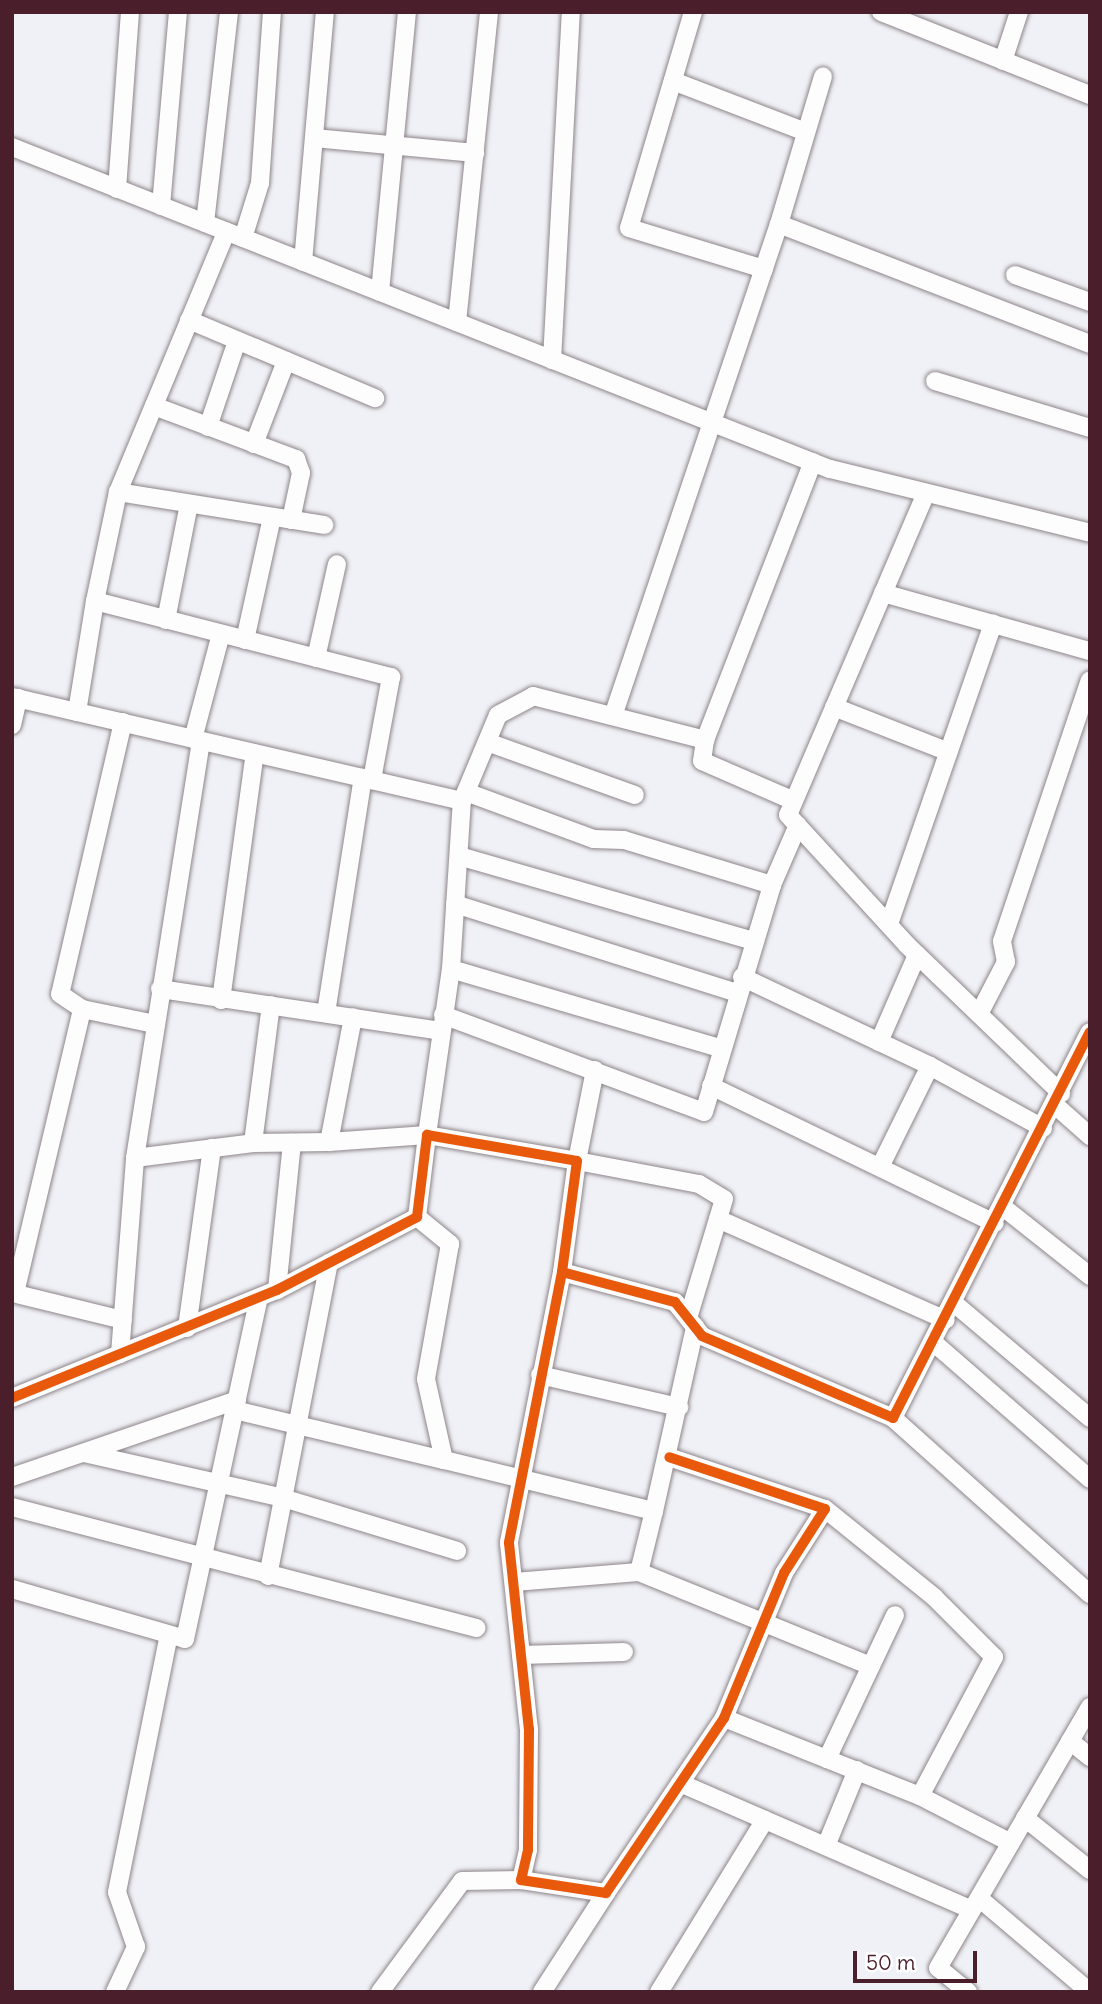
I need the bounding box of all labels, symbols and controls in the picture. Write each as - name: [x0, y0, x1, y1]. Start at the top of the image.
- scale bar: [857, 1938, 981, 1982]
- text: 50 m: [866, 1949, 915, 1976]

